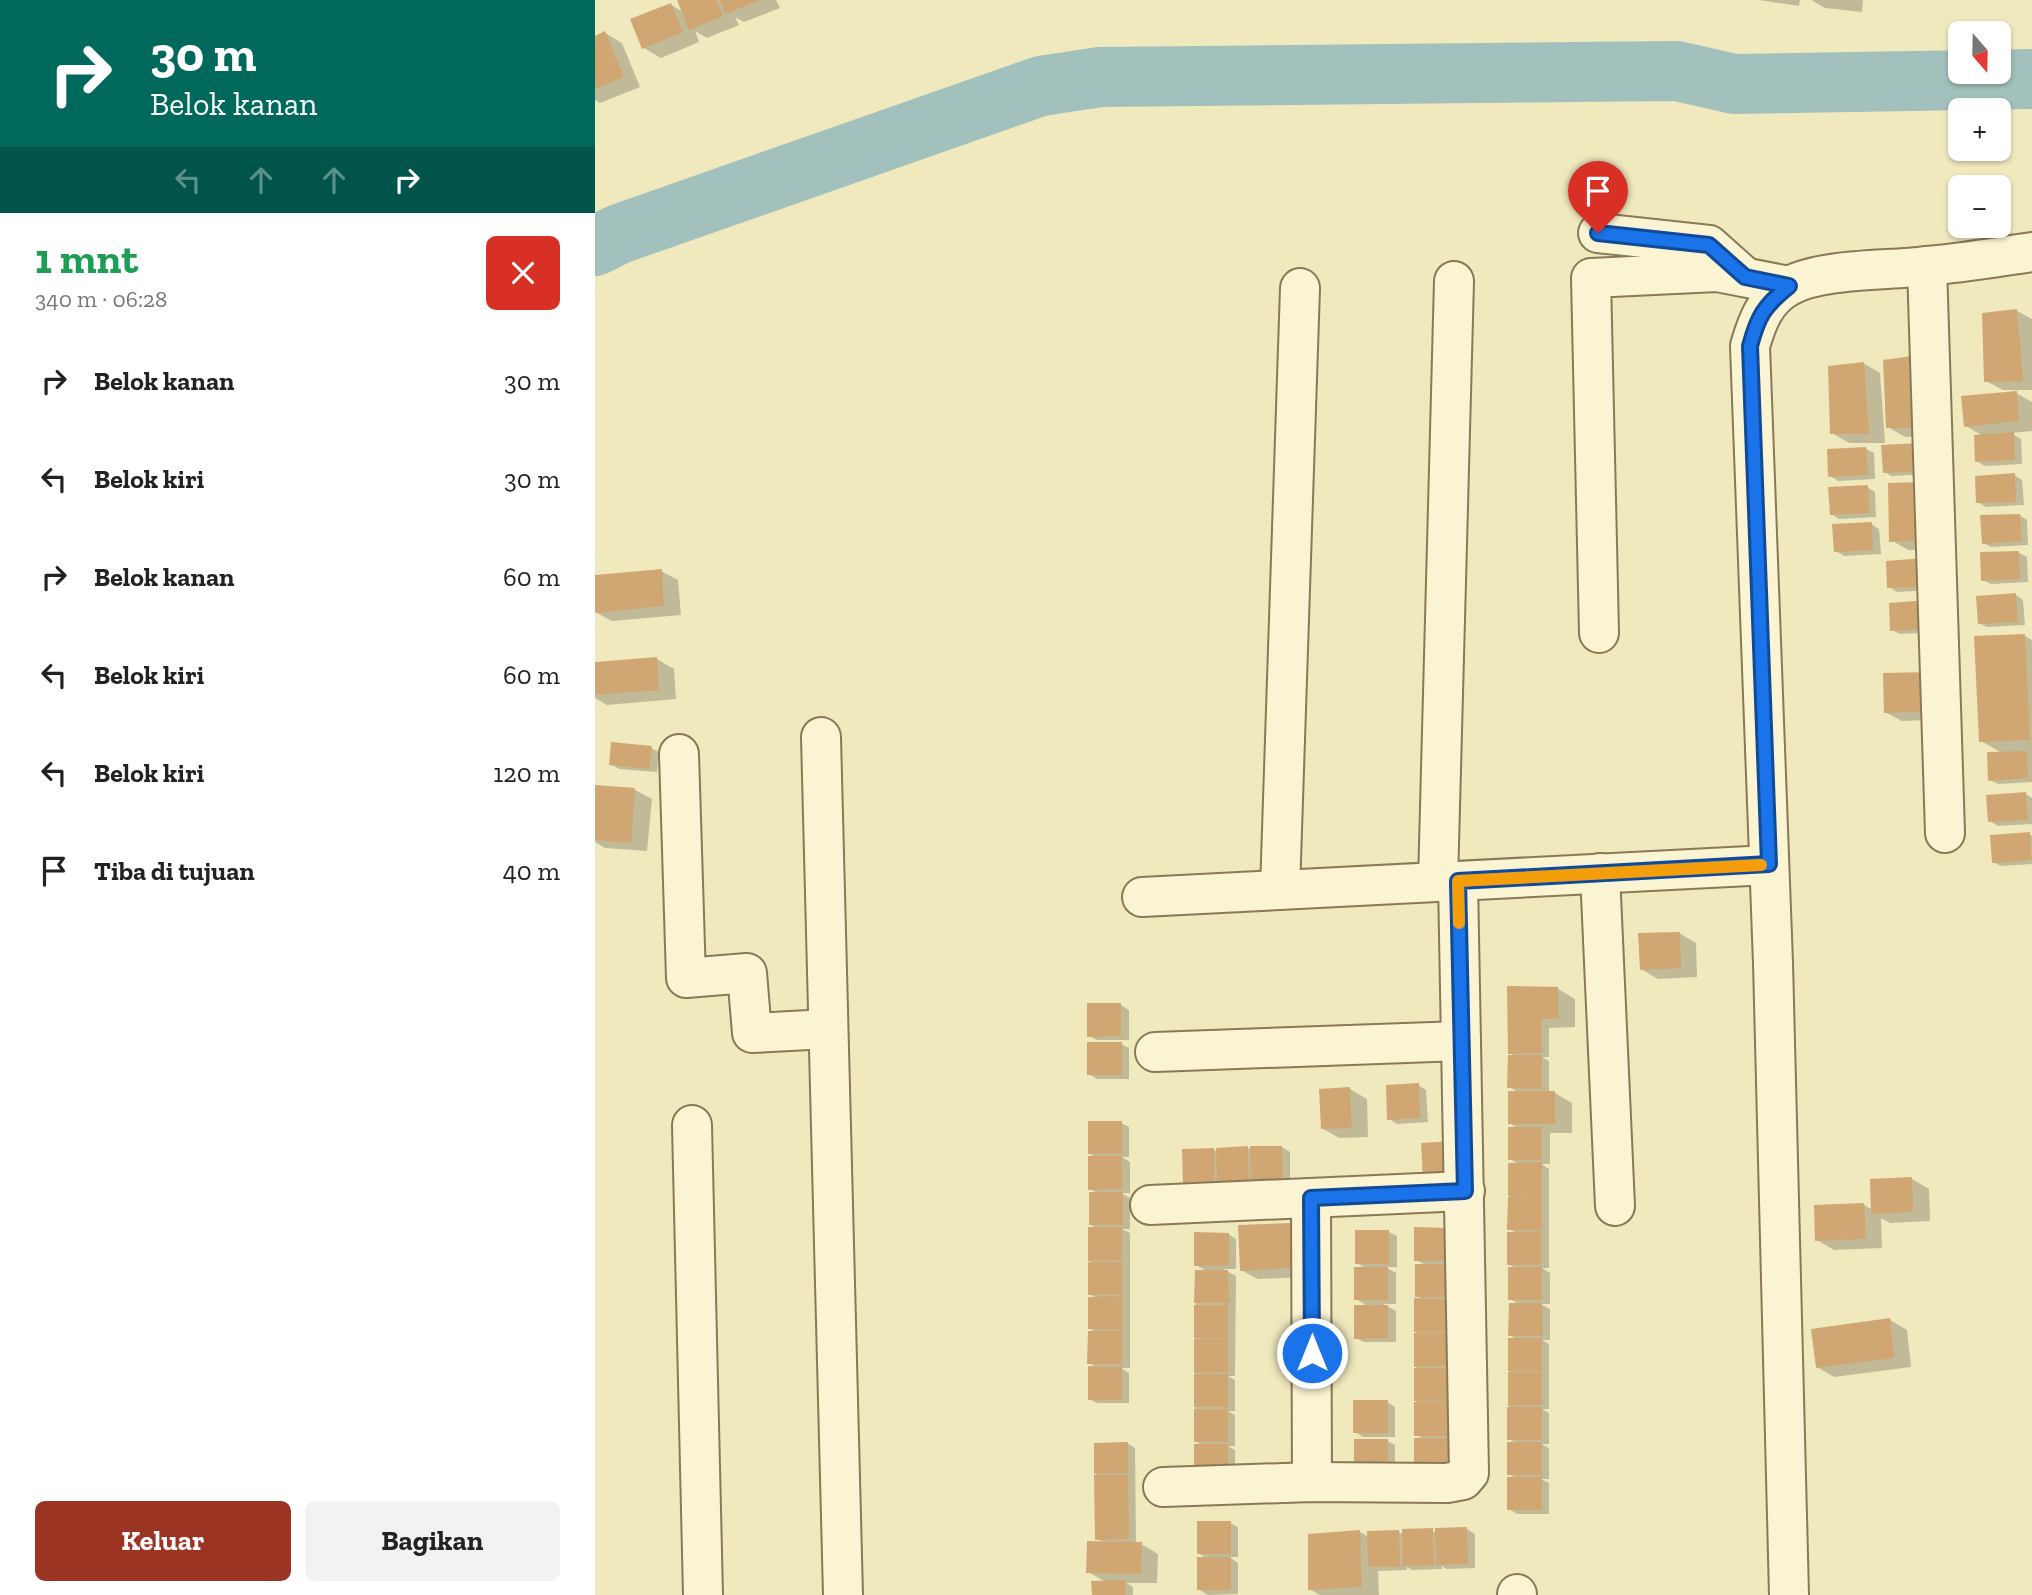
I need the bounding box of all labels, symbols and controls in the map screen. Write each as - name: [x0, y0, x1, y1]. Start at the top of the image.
- north arrow: [1948, 21, 2011, 84]
- map controls: [1948, 21, 2011, 238]
- text: 30 m: [150, 25, 256, 84]
- icon: right: [35, 28, 126, 119]
- text: Belok kanan: [150, 85, 317, 123]
- button: +: [1948, 98, 2011, 161]
- icon: left: [169, 161, 207, 199]
- icon: ahead: [242, 161, 280, 199]
- icon: ahead: [315, 161, 353, 199]
- icon: right: [388, 161, 426, 199]
- pin: [1568, 161, 1628, 233]
- icon: arrive: [1579, 172, 1617, 210]
- button: −: [1948, 175, 2011, 238]
- text: 1 mnt: [35, 233, 138, 284]
- button: close: [486, 236, 560, 310]
- text: 340 m · 06:28: [35, 285, 167, 313]
- icon: right: [35, 362, 73, 400]
- text: Belok kanan: [94, 365, 235, 397]
- text: 30 m: [504, 365, 560, 397]
- icon: left: [35, 460, 73, 498]
- text: Belok kiri: [94, 463, 204, 495]
- text: 30 m: [504, 463, 560, 495]
- icon: right: [35, 558, 73, 596]
- text: Belok kanan: [94, 561, 235, 593]
- text: 60 m: [503, 561, 560, 593]
- icon: left: [35, 656, 73, 694]
- text: Belok kiri: [94, 659, 204, 691]
- text: 60 m: [503, 659, 560, 691]
- icon: left: [35, 754, 73, 792]
- text: Belok kiri: [94, 757, 204, 789]
- text: 120 m: [493, 757, 560, 789]
- icon: arrive: [35, 852, 73, 890]
- text: Tiba di tujuan: [94, 855, 255, 887]
- text: 40 m: [503, 855, 560, 887]
- position arrow: [1275, 1316, 1349, 1390]
- button: Keluar: [35, 1501, 291, 1581]
- button: Bagikan: [305, 1501, 560, 1581]

